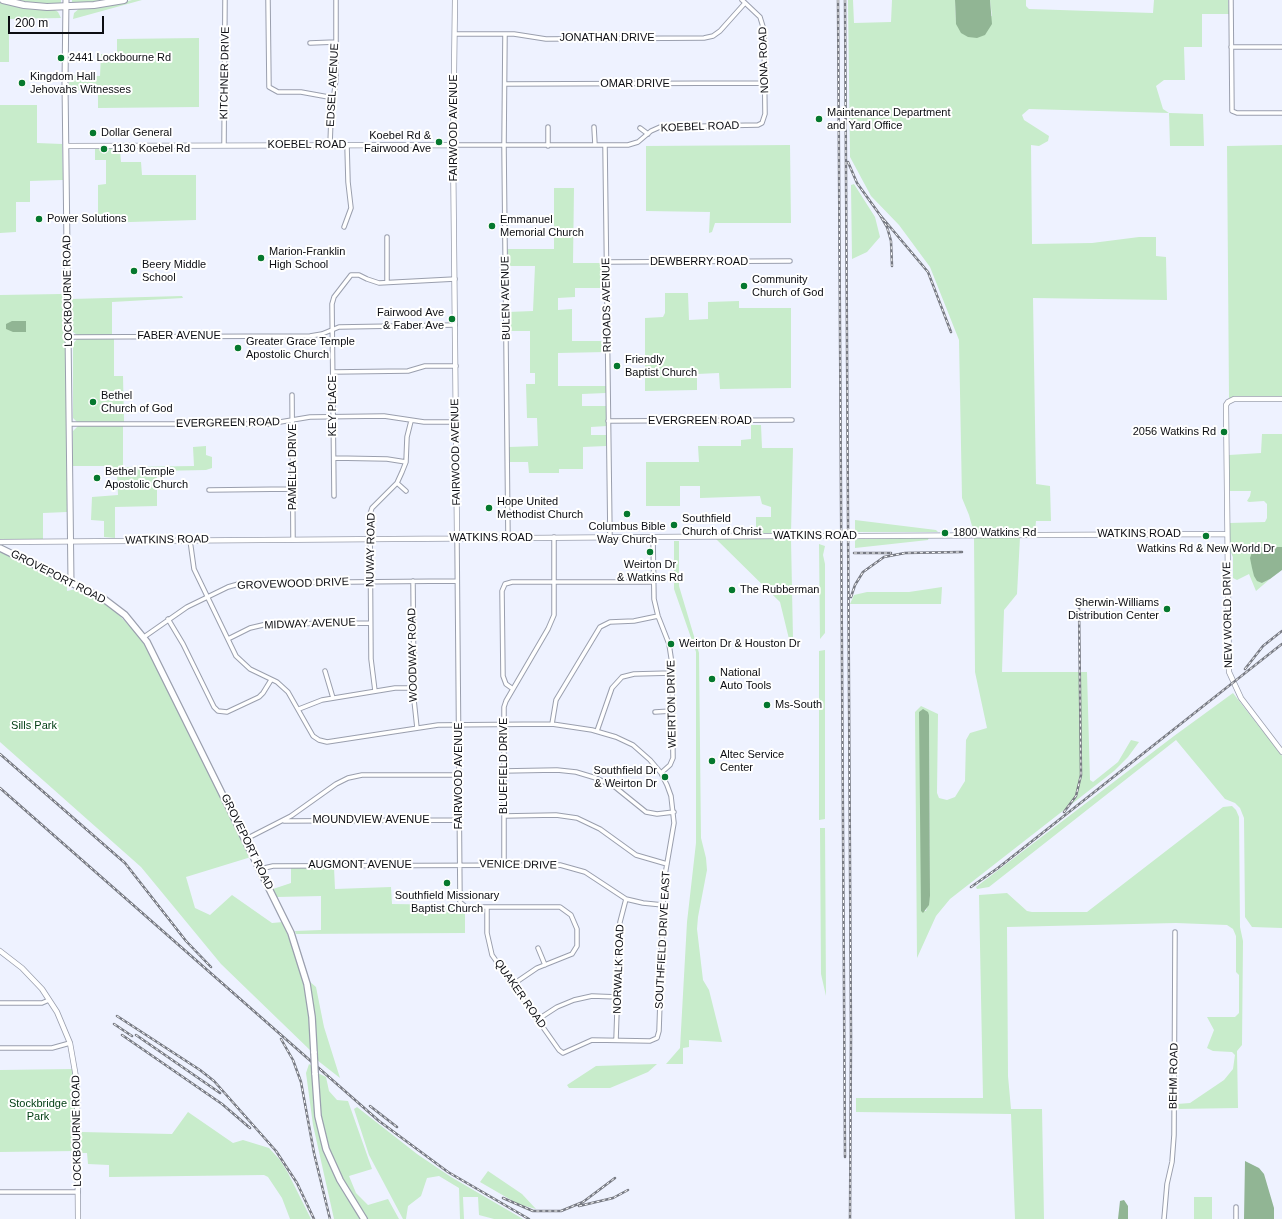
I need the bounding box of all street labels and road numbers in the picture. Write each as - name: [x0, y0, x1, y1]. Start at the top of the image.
- street label: KITCHNER DRIVE: [218, 26, 232, 120]
- street label: NONA ROAD: [756, 26, 772, 94]
- street label: JONATHAN DRIVE: [559, 31, 655, 45]
- street label: EDSEL AVENUE: [324, 43, 342, 127]
- street label: FAIRWOOD AVENUE: [447, 74, 461, 182]
- street label: OMAR DRIVE: [600, 77, 670, 91]
- street label: KOEBEL ROAD: [660, 119, 740, 135]
- street label: KOEBEL ROAD: [268, 138, 346, 152]
- street label: LOCKBOURNE ROAD: [60, 235, 76, 347]
- street label: DEWBERRY ROAD: [650, 255, 748, 269]
- street label: BULEN AVENUE: [499, 256, 513, 340]
- street label: RHOADS AVENUE: [600, 258, 614, 352]
- street label: FABER AVENUE: [137, 329, 221, 343]
- street label: KEY PLACE: [326, 375, 340, 437]
- street label: FAIRWOOD AVENUE: [448, 398, 464, 506]
- street label: EVERGREEN ROAD: [648, 414, 752, 428]
- street label: EVERGREEN ROAD: [176, 415, 280, 431]
- street label: PAMELLA DRIVE: [286, 424, 300, 510]
- street label: NUWAY ROAD: [364, 513, 378, 587]
- street label: WATKINS ROAD: [1097, 527, 1181, 541]
- street label: WATKINS ROAD: [773, 529, 857, 543]
- street label: WATKINS ROAD: [449, 531, 533, 545]
- street label: WATKINS ROAD: [125, 533, 209, 547]
- street label: GROVEPORT ROAD: [8, 547, 108, 607]
- street label: NEW WORLD DRIVE: [1220, 562, 1236, 668]
- street label: GROVEWOOD DRIVE: [237, 575, 349, 593]
- street label: WOODWAY ROAD: [406, 608, 420, 702]
- street label: MIDWAY AVENUE: [264, 616, 356, 632]
- street label: WEIRTON DRIVE: [665, 660, 679, 748]
- street label: BLUEFIELD DRIVE: [497, 718, 511, 814]
- street label: FAIRWOOD AVENUE: [452, 722, 466, 830]
- street label: GROVEPORT ROAD: [218, 792, 276, 892]
- street label: MOUNDVIEW AVENUE: [312, 813, 430, 827]
- street label: AUGMONT AVENUE: [308, 858, 412, 872]
- street label: VENICE DRIVE: [479, 858, 557, 872]
- street label: SOUTHFIELD DRIVE EAST: [653, 871, 673, 1009]
- street label: NORWALK ROAD: [611, 924, 627, 1014]
- street label: QUAKER ROAD: [491, 957, 549, 1031]
- street label: BEHM ROAD: [1167, 1043, 1181, 1109]
- street label: LOCKBOURNE ROAD: [69, 1075, 85, 1187]

